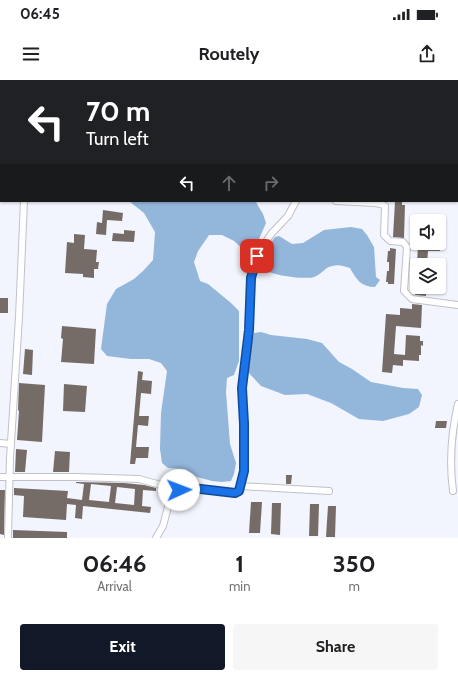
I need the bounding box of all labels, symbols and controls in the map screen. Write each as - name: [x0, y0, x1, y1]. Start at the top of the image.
- text: 06:45: [20, 5, 60, 23]
- icon: menu: [20, 43, 42, 65]
- text: Routely: [199, 43, 259, 65]
- icon: share: [416, 43, 438, 65]
- text: 70 m: [86, 94, 150, 128]
- icon: left: [20, 96, 72, 148]
- text: Turn left: [86, 128, 149, 150]
- icon: left: [176, 172, 198, 194]
- icon: ahead: [218, 172, 240, 194]
- icon: right: [260, 172, 282, 194]
- map controls: [410, 214, 446, 294]
- button: sound: [410, 214, 446, 250]
- pin: [240, 239, 274, 273]
- icon: arrive: [246, 245, 268, 267]
- button: layers: [410, 258, 446, 294]
- position arrow: [158, 469, 200, 511]
- text: 06:46: [82, 549, 147, 578]
- text: 1: [235, 549, 244, 578]
- text: 350: [333, 549, 376, 578]
- text: Arrival: [97, 578, 132, 594]
- text: min: [229, 578, 250, 594]
- text: m: [349, 578, 360, 594]
- button: Exit: [20, 624, 225, 670]
- button: Share: [233, 624, 438, 670]

